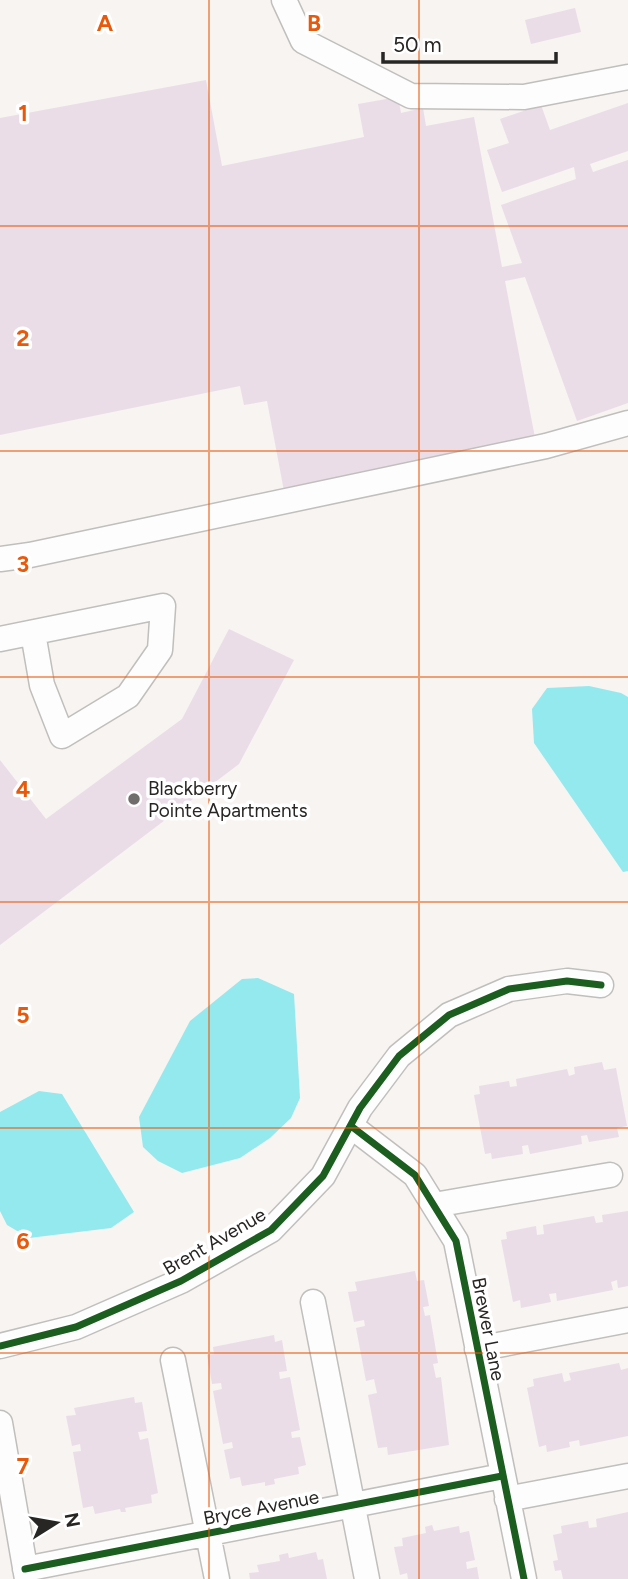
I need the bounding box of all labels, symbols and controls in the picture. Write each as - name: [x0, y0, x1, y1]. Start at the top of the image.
- text: A: [97, 9, 114, 37]
- text: B: [307, 9, 321, 37]
- scale bar: [383, 21, 556, 65]
- text: 50 m: [393, 32, 442, 57]
- text: 1: [18, 99, 28, 127]
- text: 2: [16, 324, 30, 352]
- text: 3: [17, 550, 29, 578]
- text: 4: [16, 775, 30, 803]
- place label: Blackberry Pointe Apartments: [148, 777, 308, 822]
- marker: Blackberry Pointe Apartments: [126, 791, 142, 807]
- text: 5: [16, 1001, 30, 1029]
- street label: Brent Avenue: [159, 1203, 270, 1280]
- text: 6: [16, 1227, 30, 1255]
- street label: Brewer Lane: [467, 1275, 510, 1383]
- text: 7: [17, 1452, 30, 1480]
- street label: Bryce Avenue: [201, 1485, 321, 1530]
- north arrow: [21, 1488, 91, 1558]
- text: N: [60, 1510, 85, 1529]

